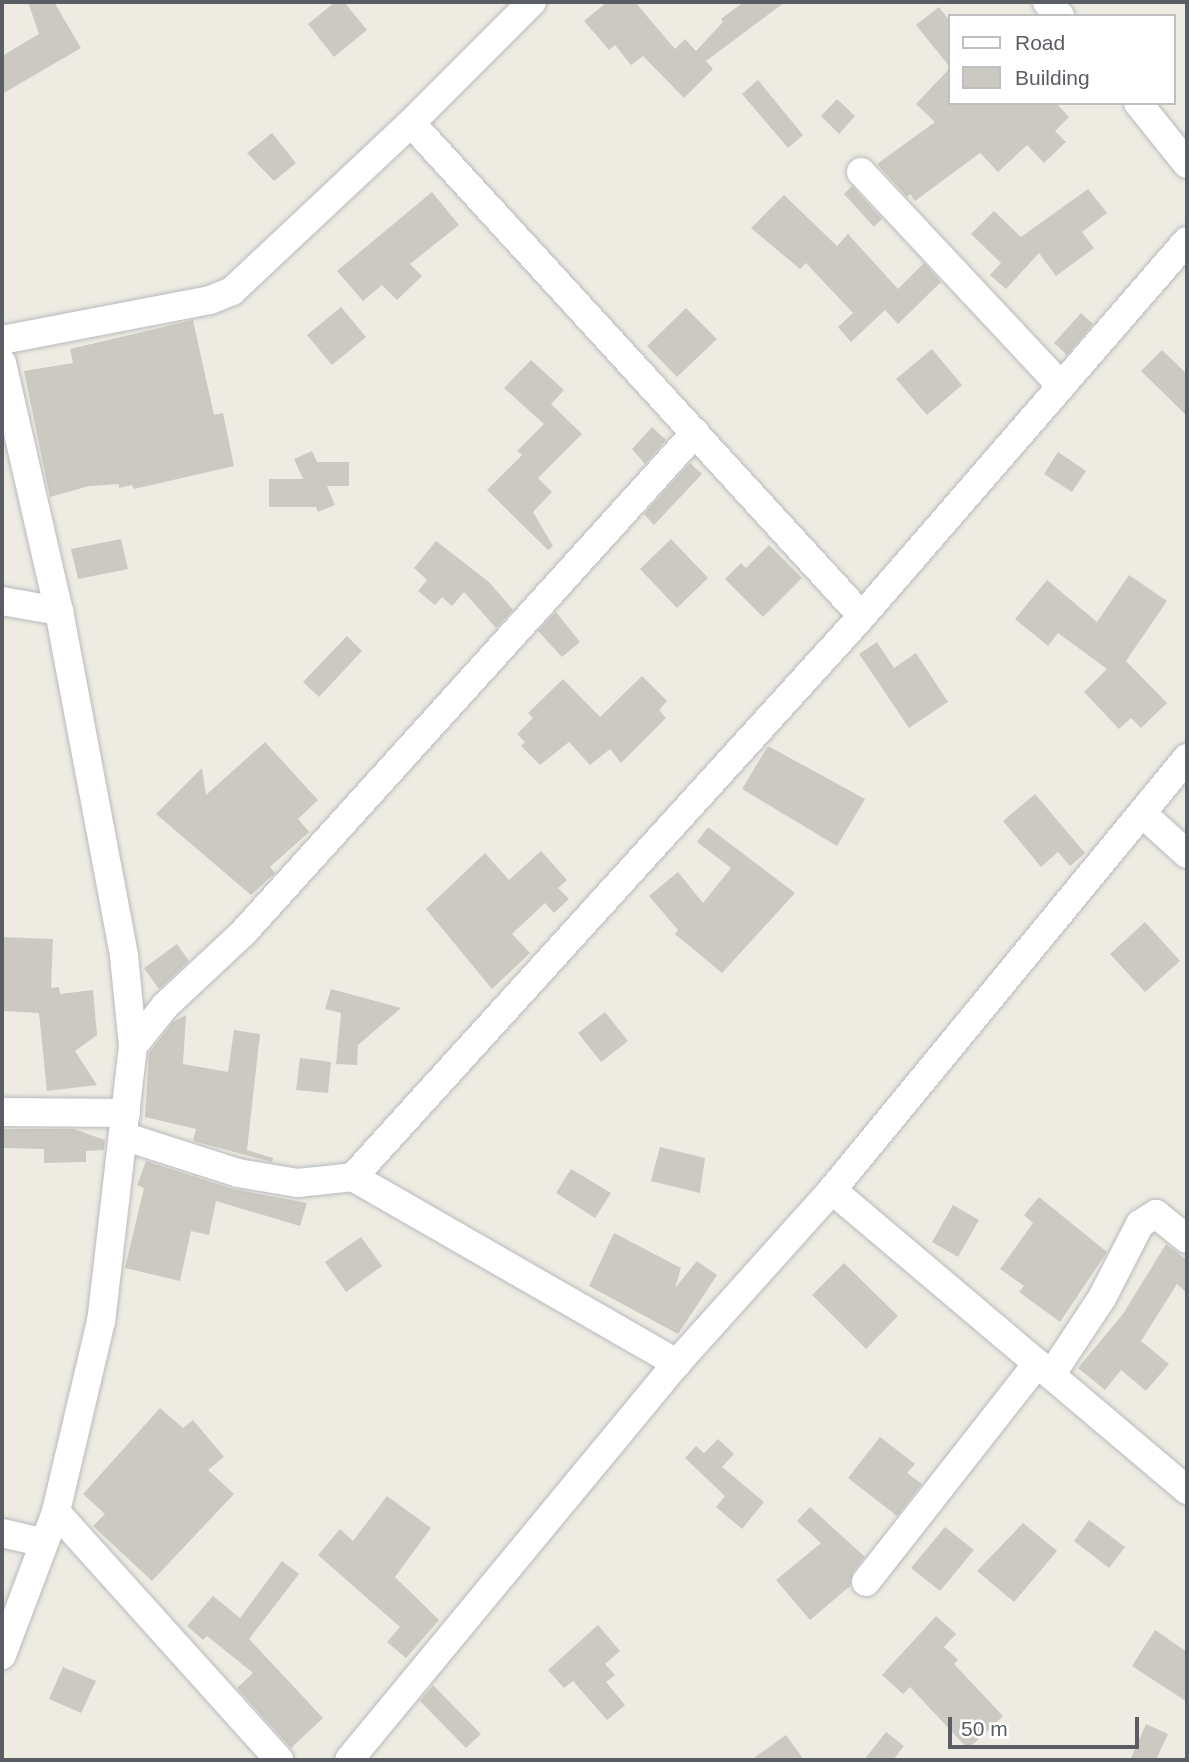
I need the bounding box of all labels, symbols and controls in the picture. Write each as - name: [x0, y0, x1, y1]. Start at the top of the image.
- legend: [948, 14, 1175, 105]
- text: Road: [1015, 31, 1065, 54]
- text: Building: [1015, 66, 1090, 89]
- scale bar: [951, 1702, 1142, 1746]
- text: 50 m: [961, 1717, 1008, 1740]

